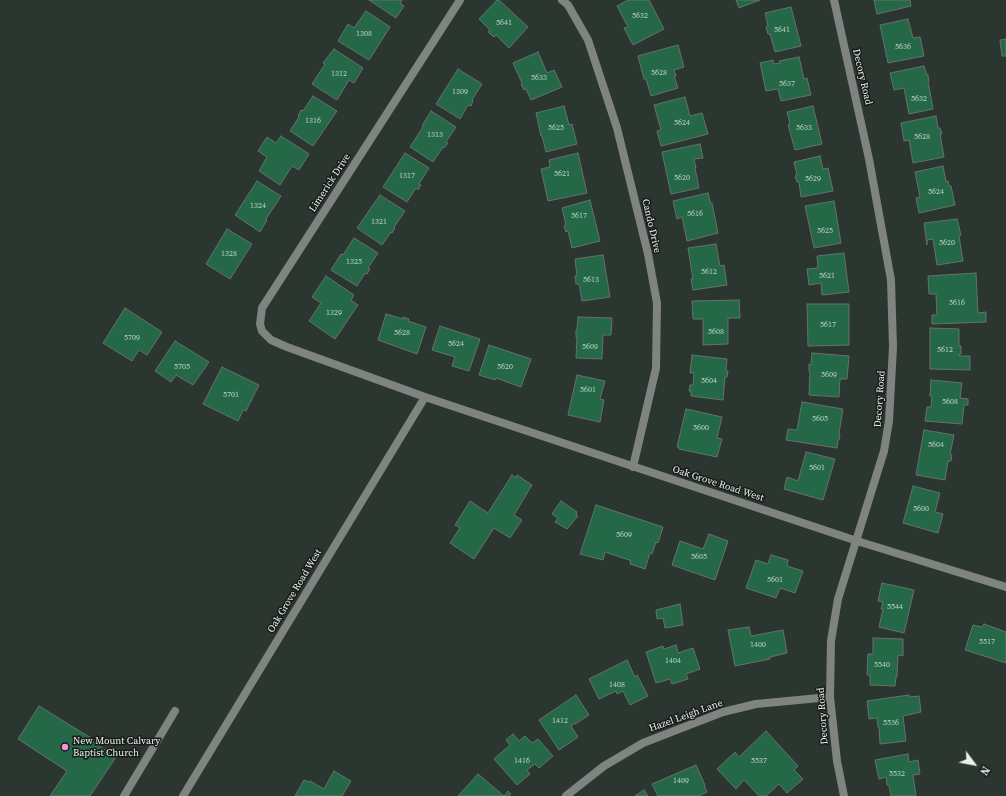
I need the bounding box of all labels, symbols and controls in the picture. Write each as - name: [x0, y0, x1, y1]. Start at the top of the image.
- house number: 5632: [632, 11, 648, 21]
- house number: 5641: [496, 18, 512, 28]
- house number: 5641: [774, 25, 790, 35]
- house number: 1308: [356, 29, 372, 39]
- house number: 5636: [895, 42, 911, 52]
- street label: Decory Road: [850, 48, 874, 106]
- house number: 5628: [651, 68, 667, 78]
- house number: 1312: [331, 69, 347, 79]
- house number: 5633: [531, 73, 547, 83]
- house number: 5637: [779, 79, 795, 89]
- house number: 1309: [452, 87, 468, 97]
- house number: 5632: [911, 94, 927, 104]
- house number: 1316: [305, 116, 321, 126]
- house number: 5624: [674, 118, 690, 128]
- house number: 5625: [548, 123, 564, 133]
- house number: 5633: [796, 123, 812, 133]
- house number: 1313: [427, 130, 443, 140]
- house number: 5628: [914, 132, 930, 142]
- street label: Limerick Drive: [307, 152, 353, 214]
- house number: 5621: [554, 169, 570, 179]
- house number: 1317: [399, 171, 415, 181]
- house number: 5620: [674, 173, 690, 183]
- house number: 5629: [805, 174, 821, 184]
- house number: 5624: [928, 187, 944, 197]
- street label: Cando Drive: [639, 198, 663, 254]
- house number: 1324: [250, 201, 266, 211]
- house number: 5616: [687, 209, 703, 219]
- house number: 5617: [571, 211, 587, 221]
- house number: 1321: [371, 217, 387, 227]
- house number: 5625: [817, 226, 833, 236]
- house number: 5620: [939, 238, 955, 248]
- house number: 1328: [221, 249, 237, 259]
- house number: 1325: [346, 257, 362, 267]
- house number: 5612: [701, 267, 717, 277]
- house number: 5621: [819, 271, 835, 281]
- house number: 5613: [583, 275, 599, 285]
- house number: 5616: [949, 298, 965, 308]
- house number: 1329: [326, 308, 342, 318]
- house number: 5617: [820, 320, 836, 330]
- house number: 5608: [708, 327, 724, 337]
- house number: 5628: [394, 328, 410, 338]
- house number: 5709: [124, 333, 140, 343]
- house number: 5624: [448, 339, 464, 349]
- house number: 5609: [582, 342, 598, 352]
- house number: 5612: [937, 345, 953, 355]
- house number: 5705: [174, 362, 190, 372]
- house number: 5620: [497, 362, 513, 372]
- house number: 5609: [821, 370, 837, 380]
- street label: Decory Road: [872, 370, 888, 428]
- house number: 5604: [701, 376, 717, 386]
- house number: 5601: [580, 385, 596, 395]
- house number: 5701: [223, 390, 239, 400]
- house number: 5608: [942, 397, 958, 407]
- house number: 5605: [812, 414, 828, 424]
- house number: 5600: [693, 423, 709, 433]
- house number: 5604: [928, 440, 944, 450]
- house number: 5601: [809, 463, 825, 473]
- street label: Oak Grove Road West: [671, 464, 765, 504]
- house number: 5600: [913, 504, 929, 514]
- house number: 5609: [616, 530, 632, 540]
- street label: Oak Grove Road West: [265, 547, 325, 635]
- house number: 5605: [691, 552, 707, 562]
- house number: 5601: [767, 575, 783, 585]
- house number: 5544: [887, 602, 903, 612]
- house number: 5517: [979, 637, 995, 647]
- house number: 1400: [750, 640, 766, 650]
- house number: 1404: [665, 656, 681, 666]
- house number: 5540: [874, 660, 890, 670]
- house number: 1408: [609, 680, 625, 690]
- street label: Decory Road: [815, 687, 831, 745]
- street label: Hazel Leigh Lane: [648, 697, 724, 735]
- house number: 1412: [552, 716, 568, 726]
- house number: 5536: [883, 718, 899, 728]
- place label: New Mount Calvary Baptist Church: [73, 735, 160, 758]
- marker: New Mount Calvary Baptist Church: [60, 742, 70, 752]
- north arrow: [954, 744, 994, 784]
- house number: 1416: [514, 756, 530, 766]
- house number: 5537: [751, 756, 767, 766]
- text: N: [976, 763, 993, 778]
- house number: 5532: [889, 769, 905, 779]
- house number: 1409: [673, 776, 689, 786]

